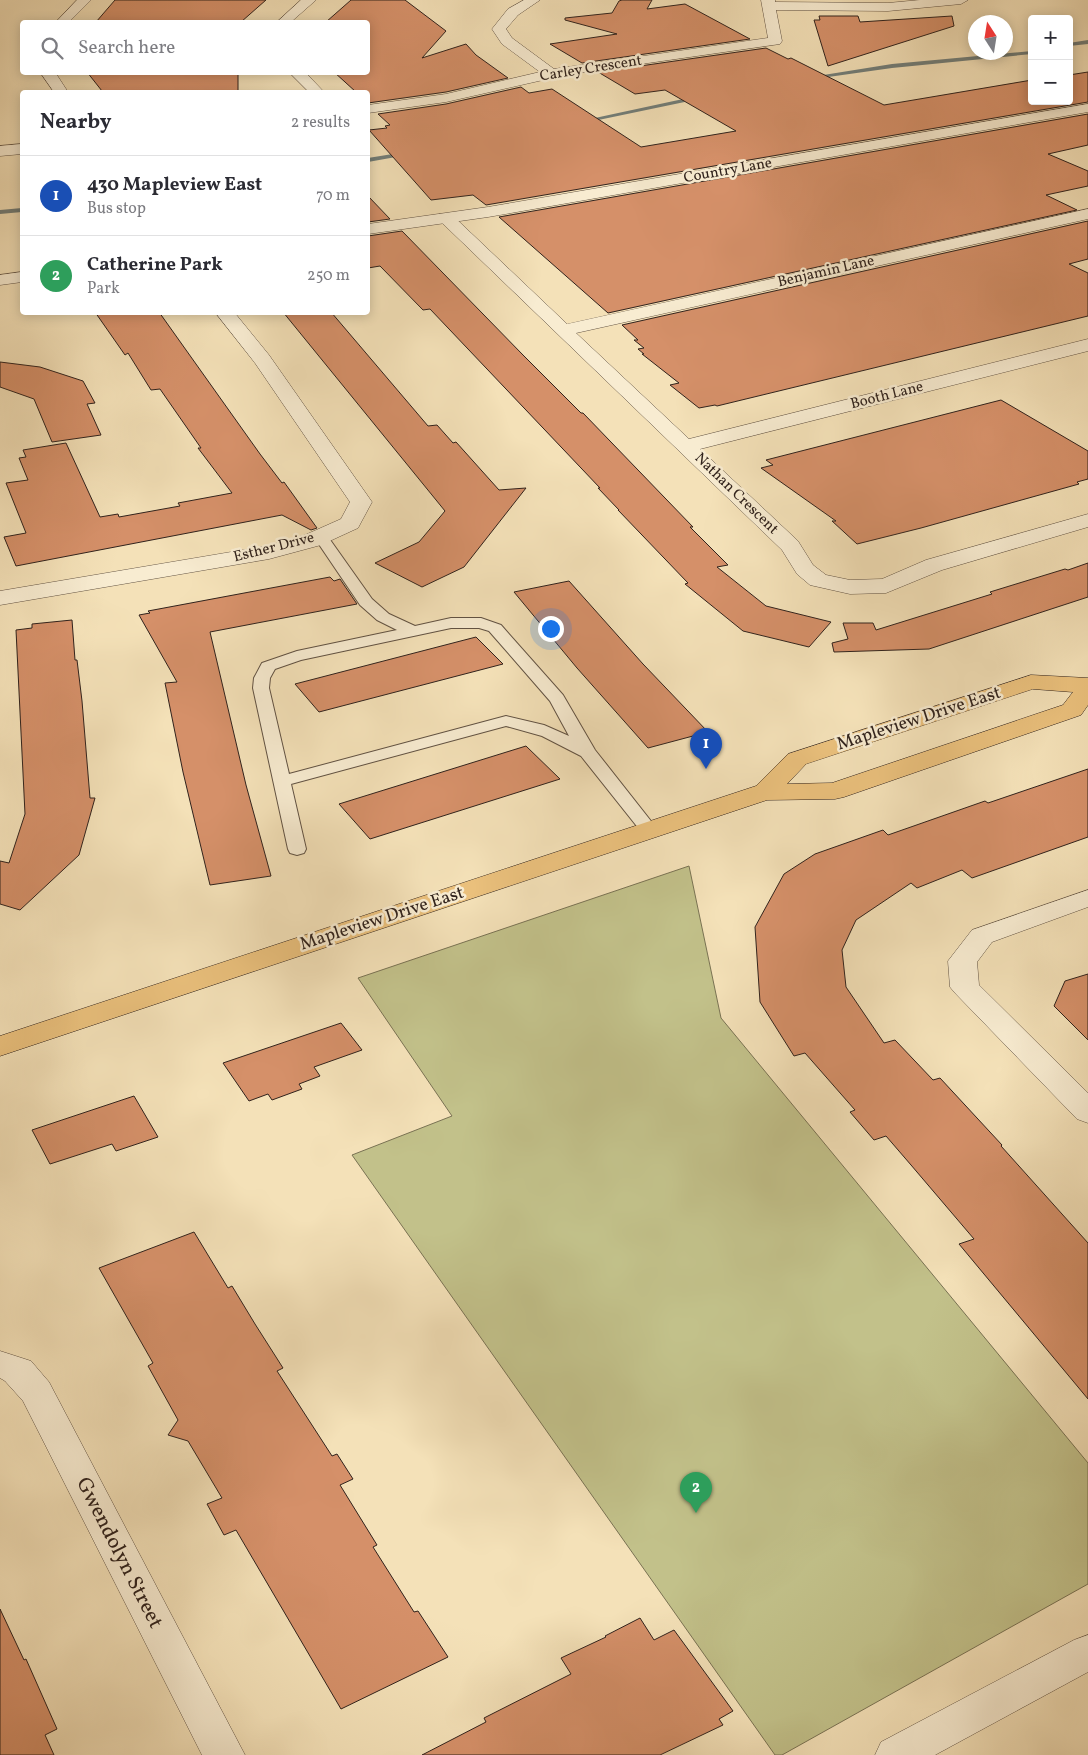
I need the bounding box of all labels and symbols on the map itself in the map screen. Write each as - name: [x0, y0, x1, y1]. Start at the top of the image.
- north arrow: [968, 15, 1013, 60]
- street label: Carley Crescent: [538, 51, 644, 87]
- street label: Country Lane: [682, 153, 774, 189]
- street label: Benjamin Lane: [775, 251, 877, 293]
- street label: Booth Lane: [848, 377, 926, 415]
- street label: Nathan Crescent: [689, 448, 783, 540]
- street label: Esther Drive: [231, 528, 317, 568]
- your location: [538, 616, 564, 642]
- street label: Mapleview Drive East: [834, 681, 1004, 757]
- pin: 1: [690, 728, 722, 769]
- street label: Mapleview Drive East: [297, 881, 467, 957]
- street label: Gwendolyn Street: [68, 1472, 170, 1634]
- pin: 2: [680, 1472, 712, 1513]

